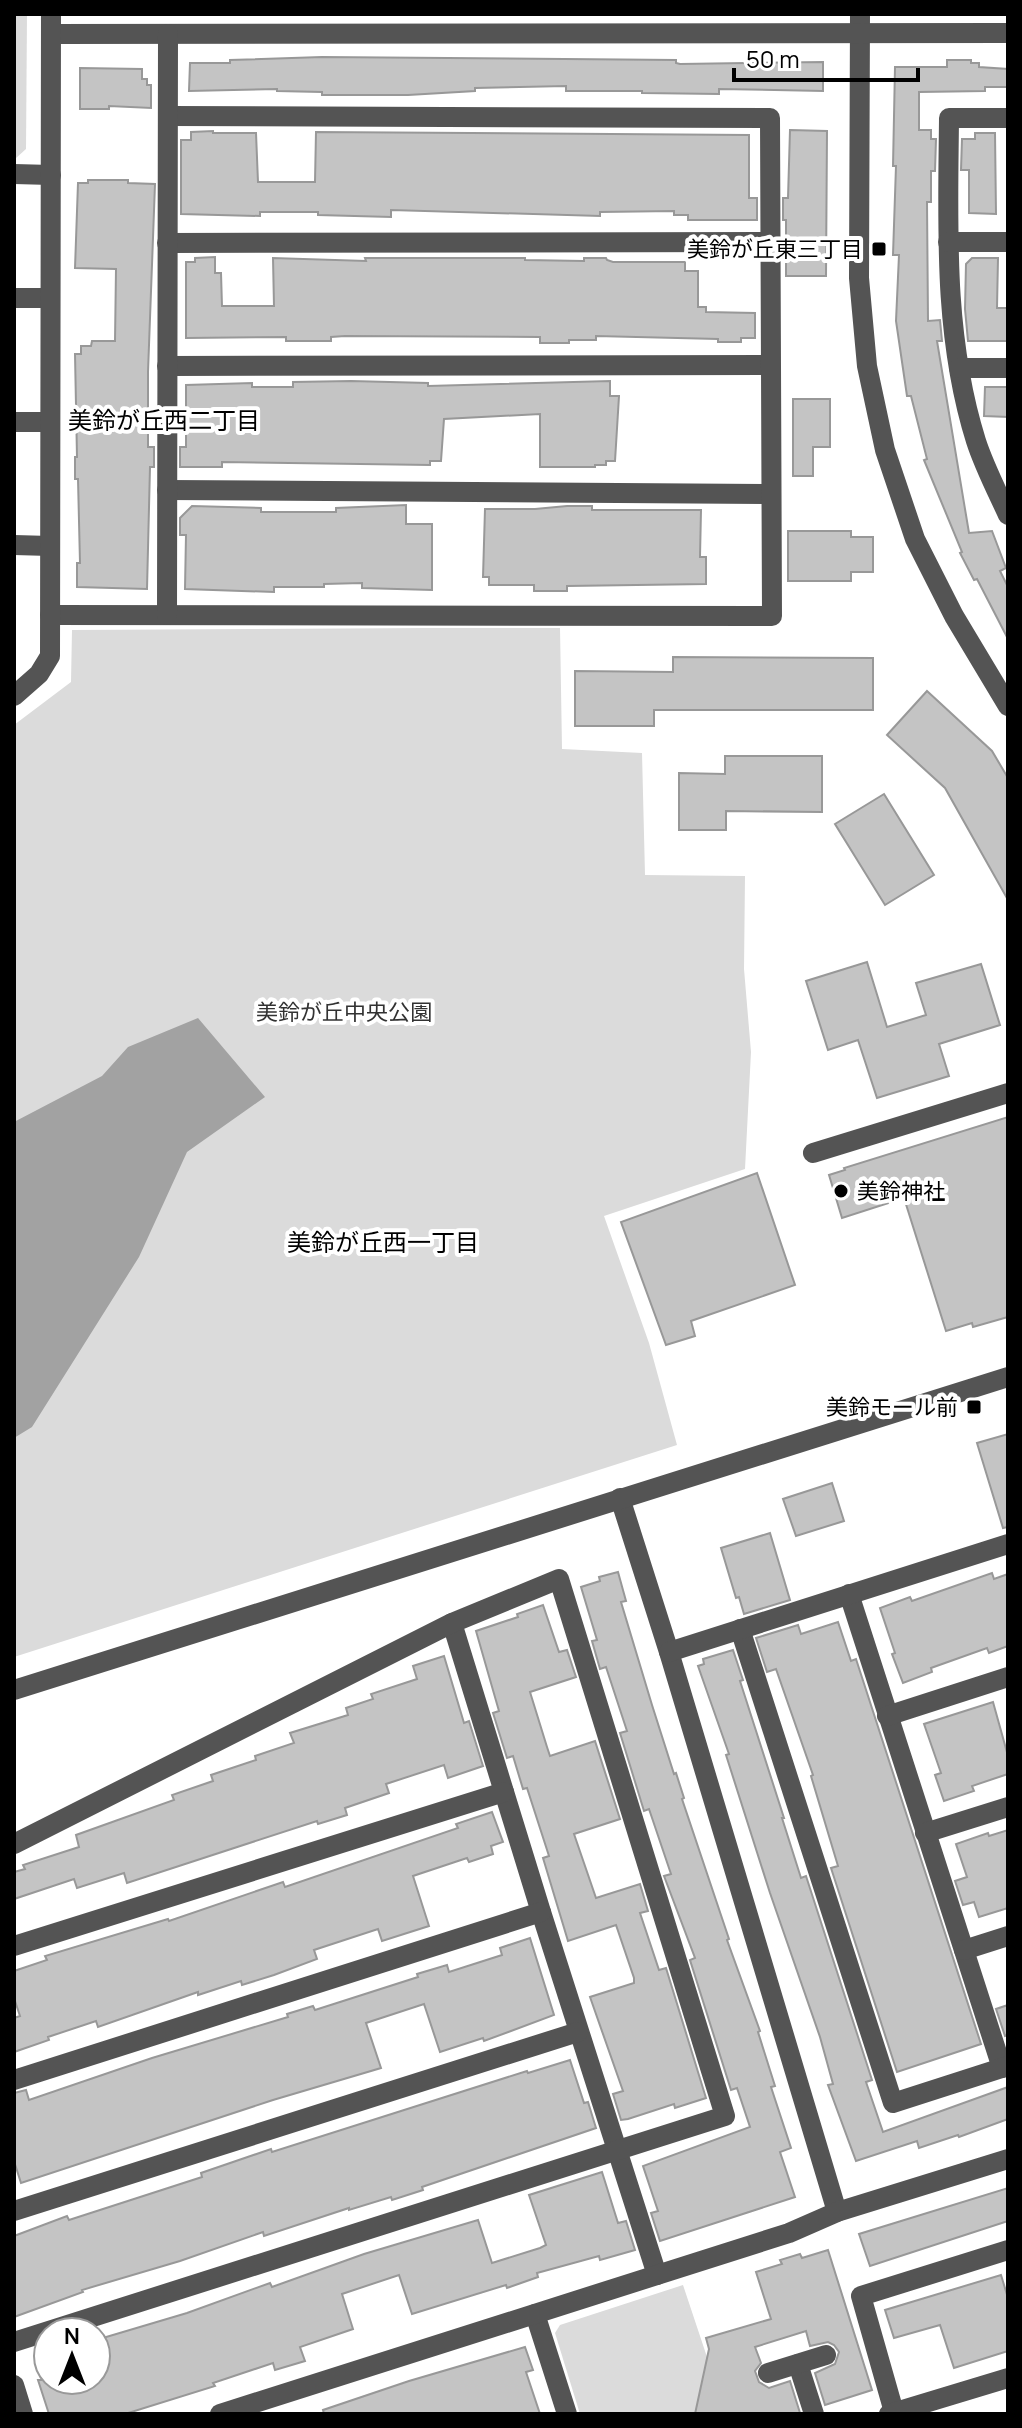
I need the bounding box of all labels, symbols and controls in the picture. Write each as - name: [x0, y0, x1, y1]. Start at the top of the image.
- scale bar: [734, 32, 918, 82]
- text: 50 m: [746, 42, 800, 75]
- place label: 美鈴が丘東三丁目: [687, 234, 863, 264]
- marker: 美鈴が丘東三丁目: [870, 240, 888, 258]
- district label: 美鈴が丘西二丁目: [68, 403, 260, 436]
- park label: 美鈴が丘中央公園: [256, 997, 432, 1027]
- place label: 美鈴神社: [857, 1176, 945, 1206]
- marker: 美鈴神社: [832, 1182, 850, 1200]
- district label: 美鈴が丘西一丁目: [287, 1225, 479, 1258]
- place label: 美鈴モール前: [826, 1392, 958, 1422]
- marker: 美鈴モール前: [965, 1398, 983, 1416]
- north arrow: [32, 2316, 112, 2396]
- text: N: [64, 2321, 80, 2351]

